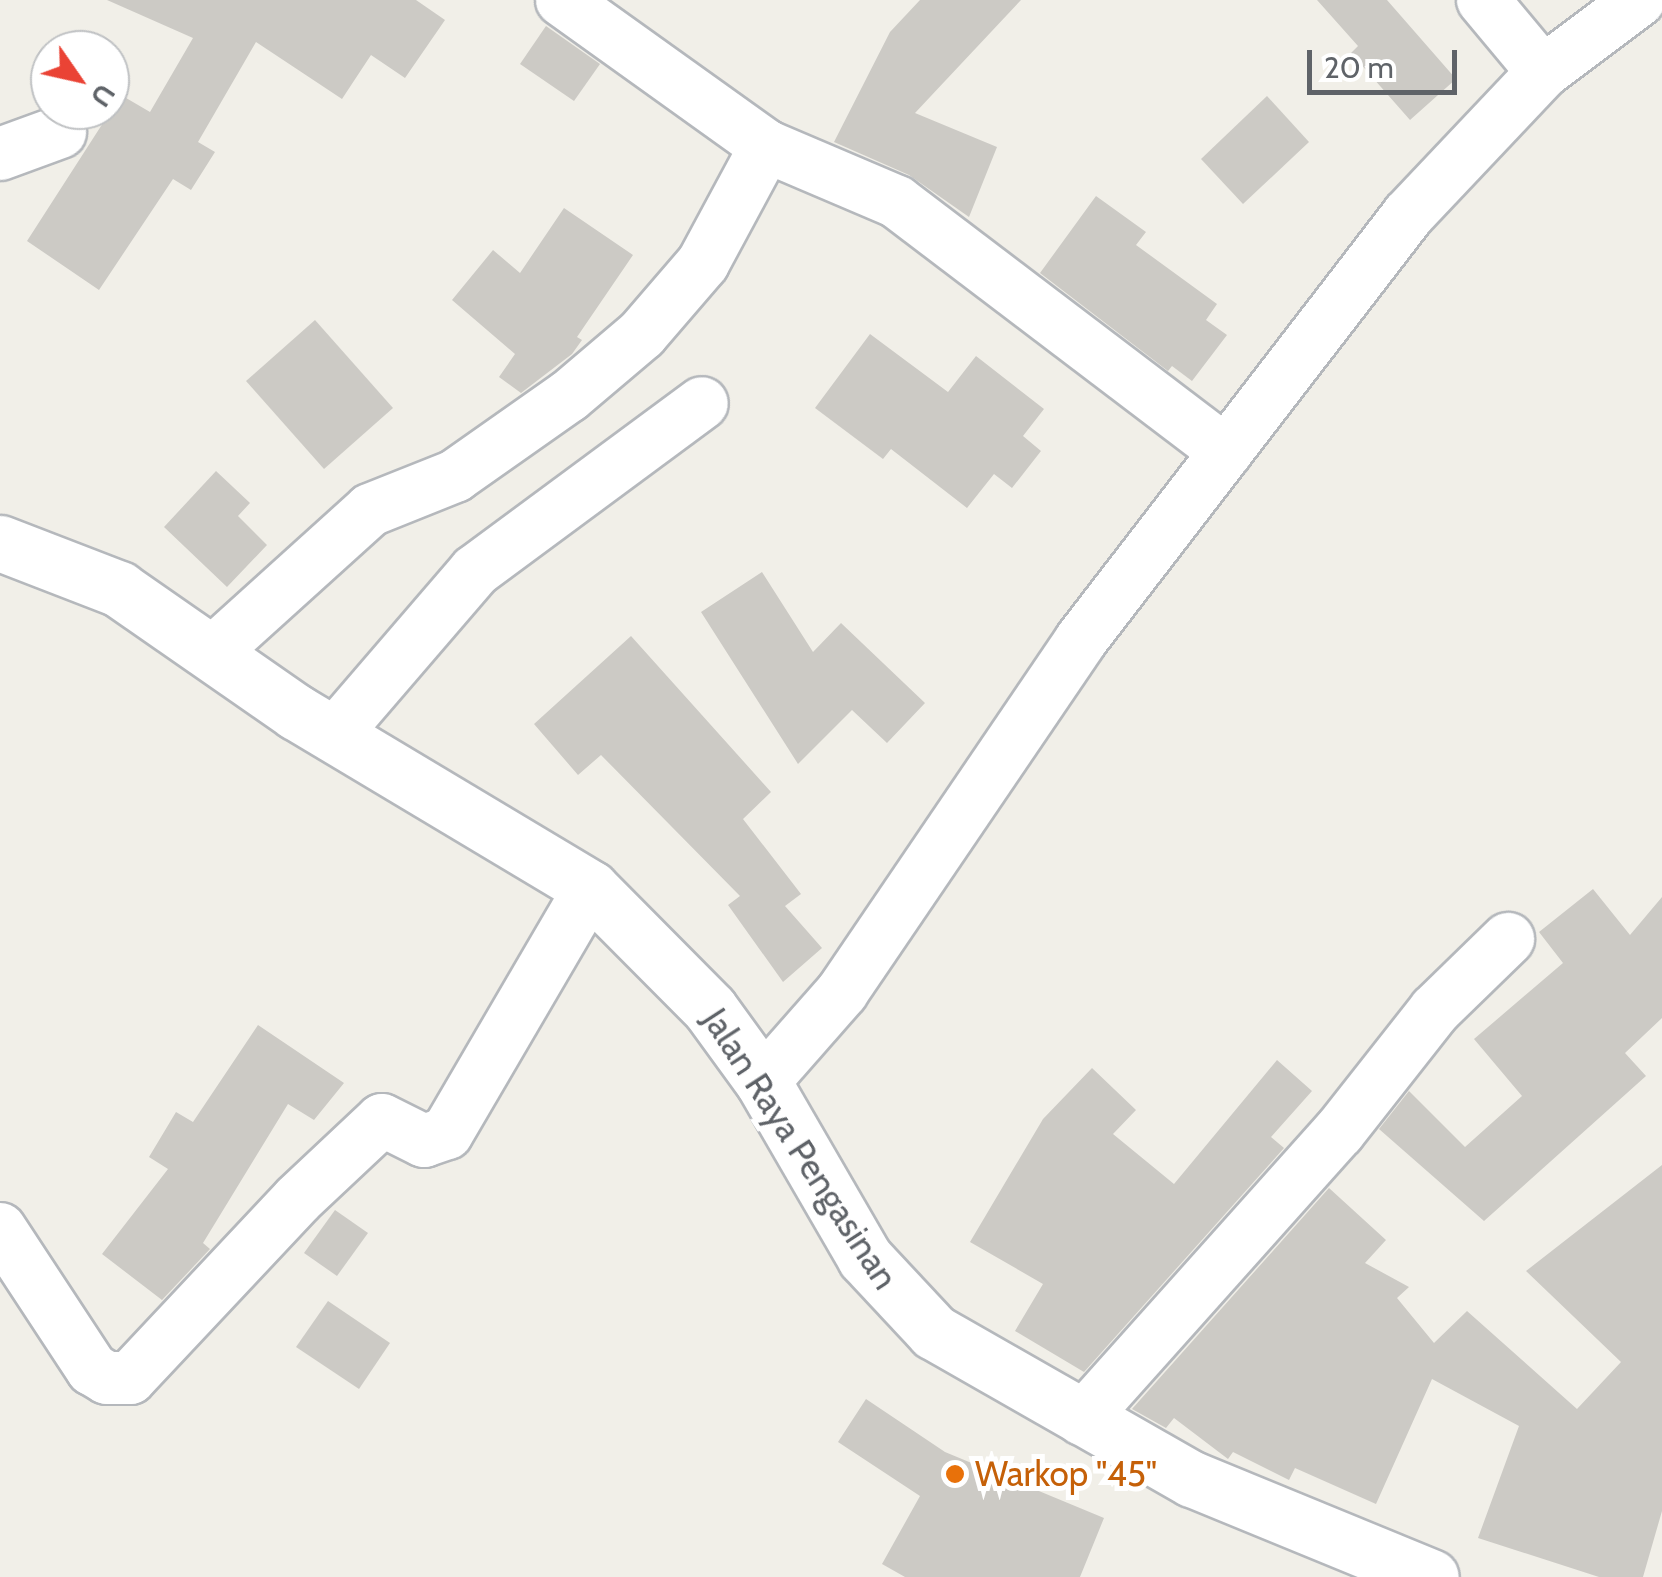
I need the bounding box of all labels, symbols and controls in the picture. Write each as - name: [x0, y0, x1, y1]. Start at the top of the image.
- north arrow: [30, 30, 130, 130]
- scale bar: [1312, 30, 1462, 92]
- text: 20 m: [1324, 49, 1394, 86]
- text: U: [84, 78, 123, 113]
- street label: Jalan Raya Pengasinan: [694, 1001, 906, 1297]
- place label: Warkop "45": [975, 1453, 1157, 1495]
- marker: Warkop "45": [944, 1463, 966, 1485]

